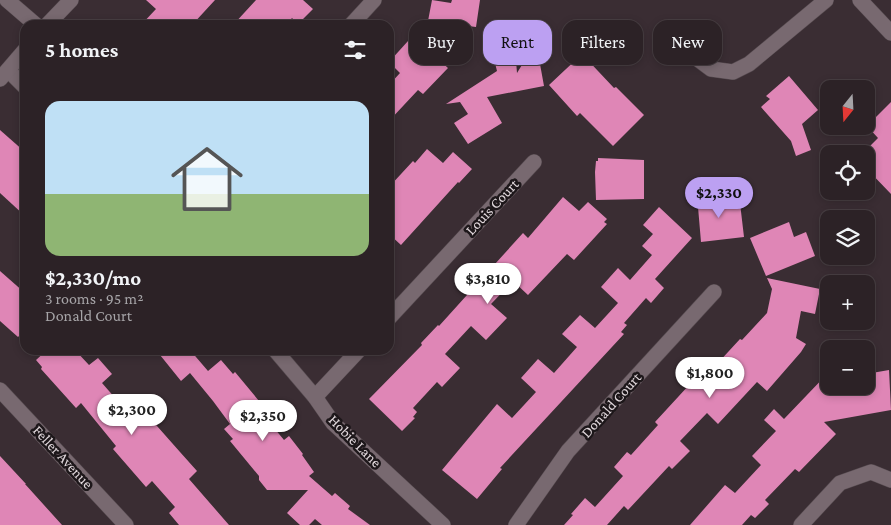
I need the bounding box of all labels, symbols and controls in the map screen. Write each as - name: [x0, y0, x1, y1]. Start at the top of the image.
- chip: Buy: [409, 20, 473, 65]
- chip: Rent: [483, 20, 552, 65]
- chip: Filters: [562, 20, 643, 65]
- chip: New: [653, 20, 722, 65]
- icon: filters: [341, 36, 369, 64]
- text: 5 homes: [45, 38, 118, 62]
- north arrow: [820, 80, 875, 135]
- map controls: [820, 80, 875, 395]
- icon: home: [162, 134, 252, 224]
- button: locate: [820, 145, 875, 200]
- street label: Louis Court: [462, 175, 522, 238]
- pin: $2,330: [678, 176, 760, 219]
- text: $2,330: [696, 184, 742, 201]
- button: layers: [820, 210, 875, 265]
- pin: $3,810: [447, 262, 529, 305]
- text: $2,330/mo: [45, 266, 141, 290]
- text: $3,810: [465, 270, 511, 287]
- button: +: [820, 275, 875, 330]
- text: 3 rooms · 95 m²: [45, 290, 143, 307]
- text: Donald Court: [45, 307, 132, 324]
- button: −: [820, 340, 875, 395]
- pin: $1,800: [669, 356, 751, 399]
- text: $1,800: [686, 364, 734, 381]
- street label: Donald Court: [578, 369, 645, 441]
- pin: $2,300: [91, 394, 173, 436]
- pin: $2,350: [222, 400, 304, 442]
- text: $2,300: [108, 401, 156, 418]
- text: $2,350: [240, 407, 286, 424]
- street label: Hobie Lane: [326, 412, 385, 471]
- street label: Feller Avenue: [30, 422, 97, 492]

